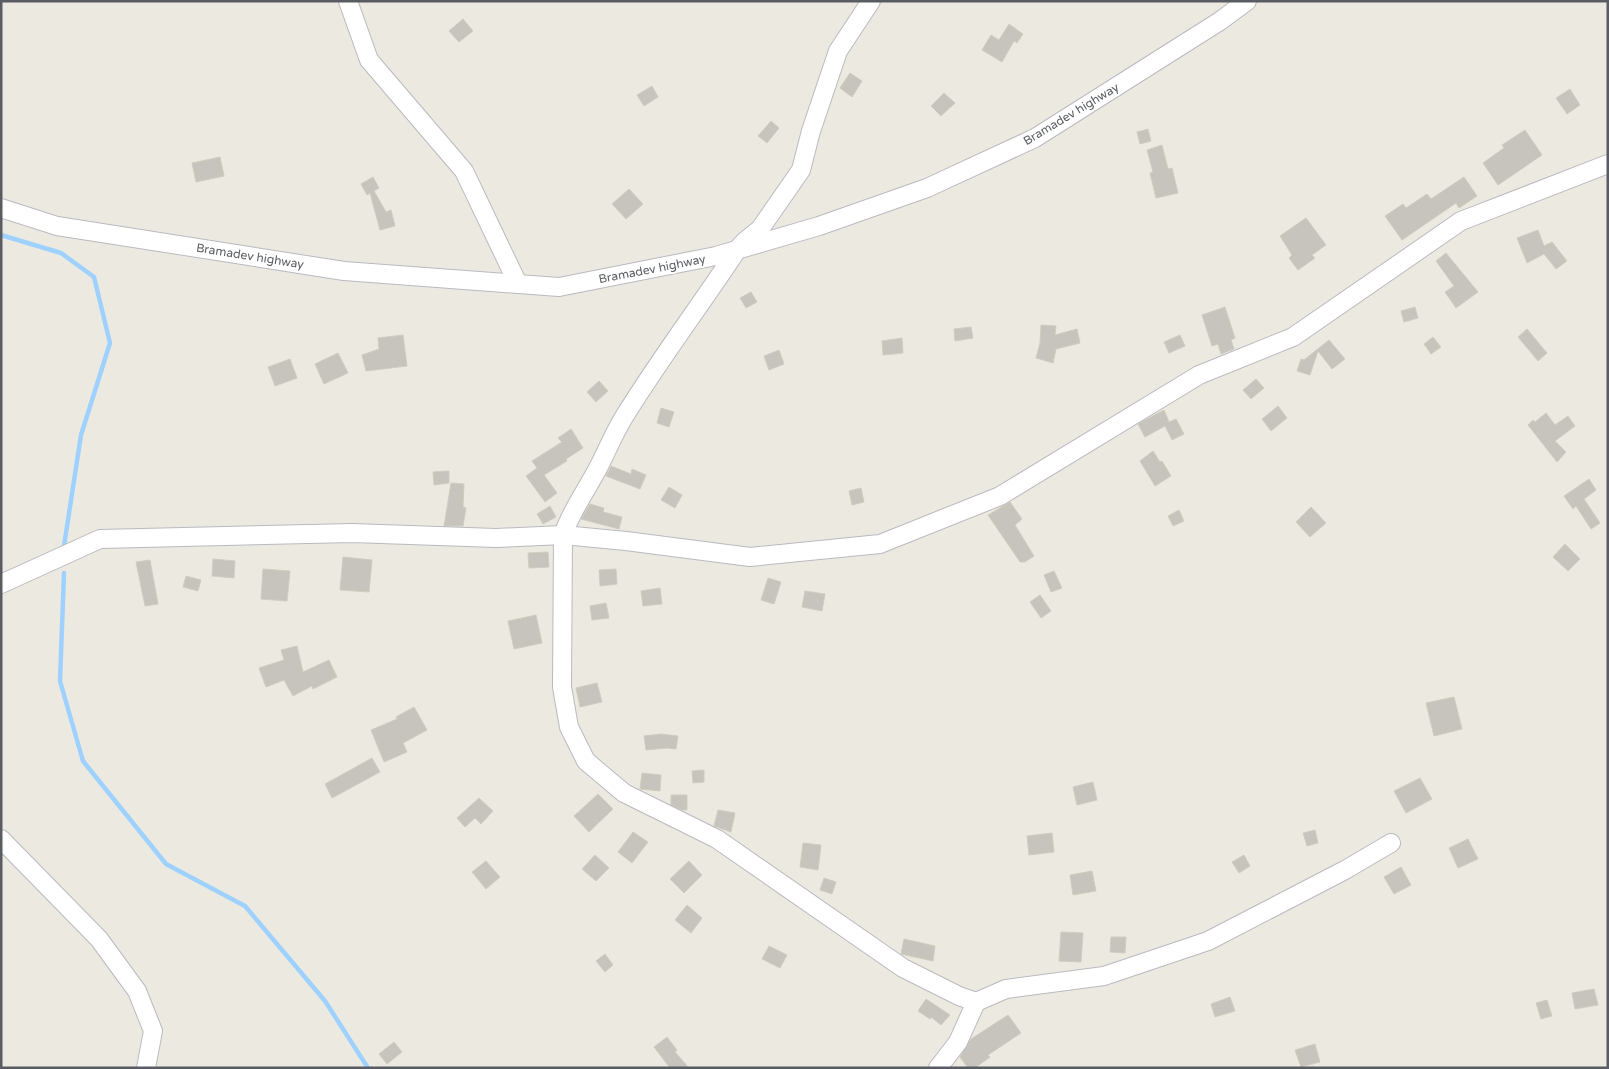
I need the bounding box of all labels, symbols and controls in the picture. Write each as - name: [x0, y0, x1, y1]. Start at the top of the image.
- street label: Bramadev highway: [1021, 80, 1122, 148]
- street label: Bramadev highway: [195, 241, 305, 272]
- street label: Bramadev highway: [597, 252, 707, 286]

